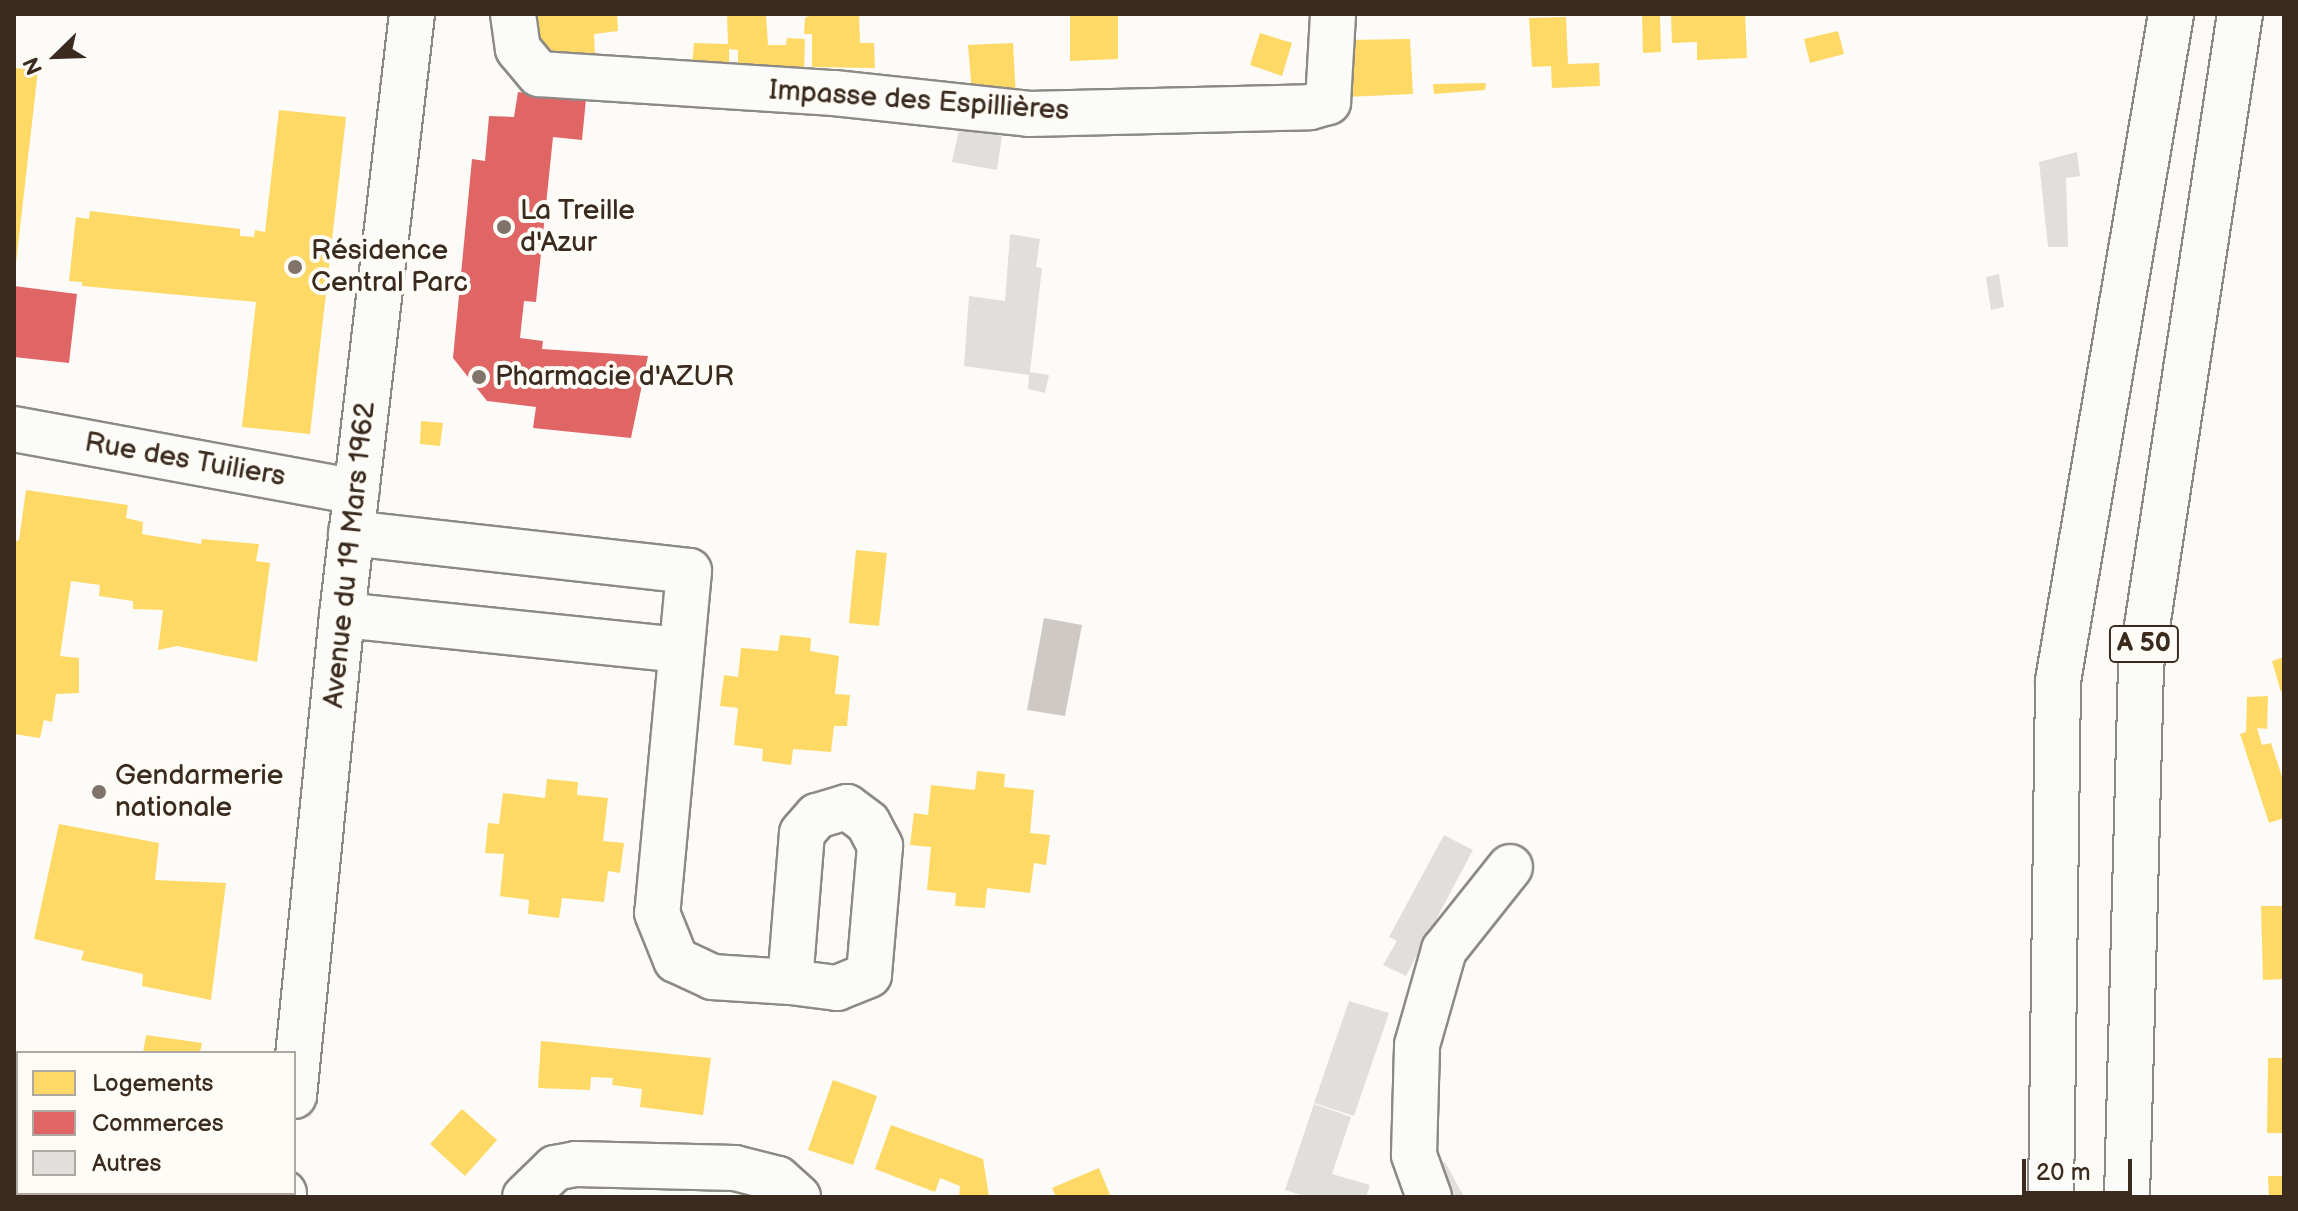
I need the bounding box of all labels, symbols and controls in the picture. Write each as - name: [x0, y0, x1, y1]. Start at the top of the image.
- north arrow: [16, 16, 96, 96]
- text: N: [18, 53, 49, 78]
- street label: Impasse des Espillières: [768, 74, 1070, 128]
- place label: La Treille d'Azur: [520, 194, 636, 260]
- marker: La Treille d'Azur: [495, 218, 513, 236]
- place label: Résidence Central Parc: [311, 234, 468, 300]
- marker: Résidence Central Parc: [286, 258, 304, 276]
- place label: Pharmacie d'AZUR: [495, 360, 734, 394]
- marker: Pharmacie d'AZUR: [470, 368, 488, 386]
- street label: Avenue du 19 Mars 1962: [317, 400, 383, 710]
- street label: Rue des Tuiliers: [82, 426, 288, 494]
- road number: A 50: [2108, 622, 2180, 666]
- place label: Gendarmerie nationale: [115, 759, 283, 825]
- marker: Gendarmerie nationale: [90, 783, 108, 801]
- legend: [16, 1051, 296, 1195]
- text: Logements: [92, 1069, 213, 1098]
- text: Commerces: [92, 1109, 224, 1138]
- scale bar: [2026, 1143, 2136, 1193]
- text: Autres: [92, 1149, 161, 1178]
- text: 20 m: [2036, 1158, 2091, 1187]

